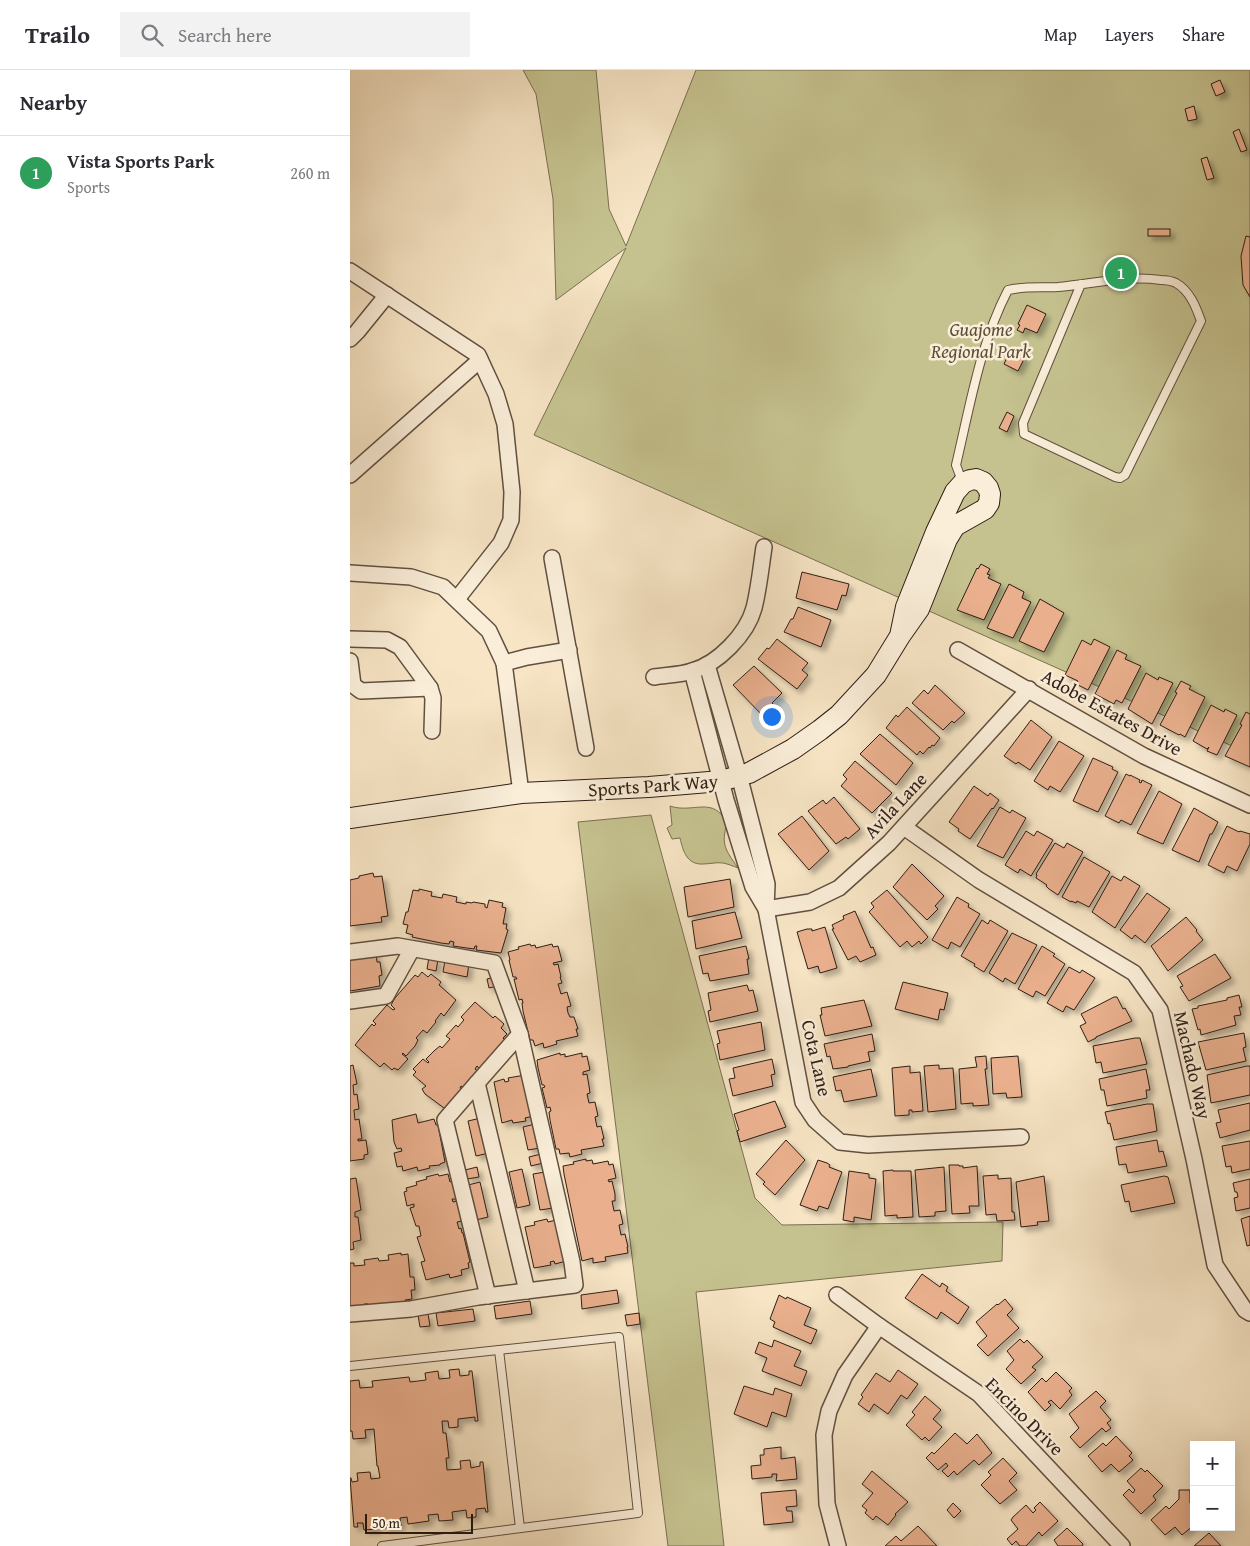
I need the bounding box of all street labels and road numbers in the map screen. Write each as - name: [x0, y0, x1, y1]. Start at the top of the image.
- street label: Adobe Estates Drive: [1037, 662, 1188, 762]
- street label: Sports Park Way: [587, 766, 719, 804]
- street label: Avila Lane: [857, 766, 933, 844]
- street label: Machado Way: [1167, 1008, 1219, 1122]
- street label: Cota Lane: [795, 1017, 839, 1099]
- street label: Encino Drive: [979, 1370, 1071, 1462]

